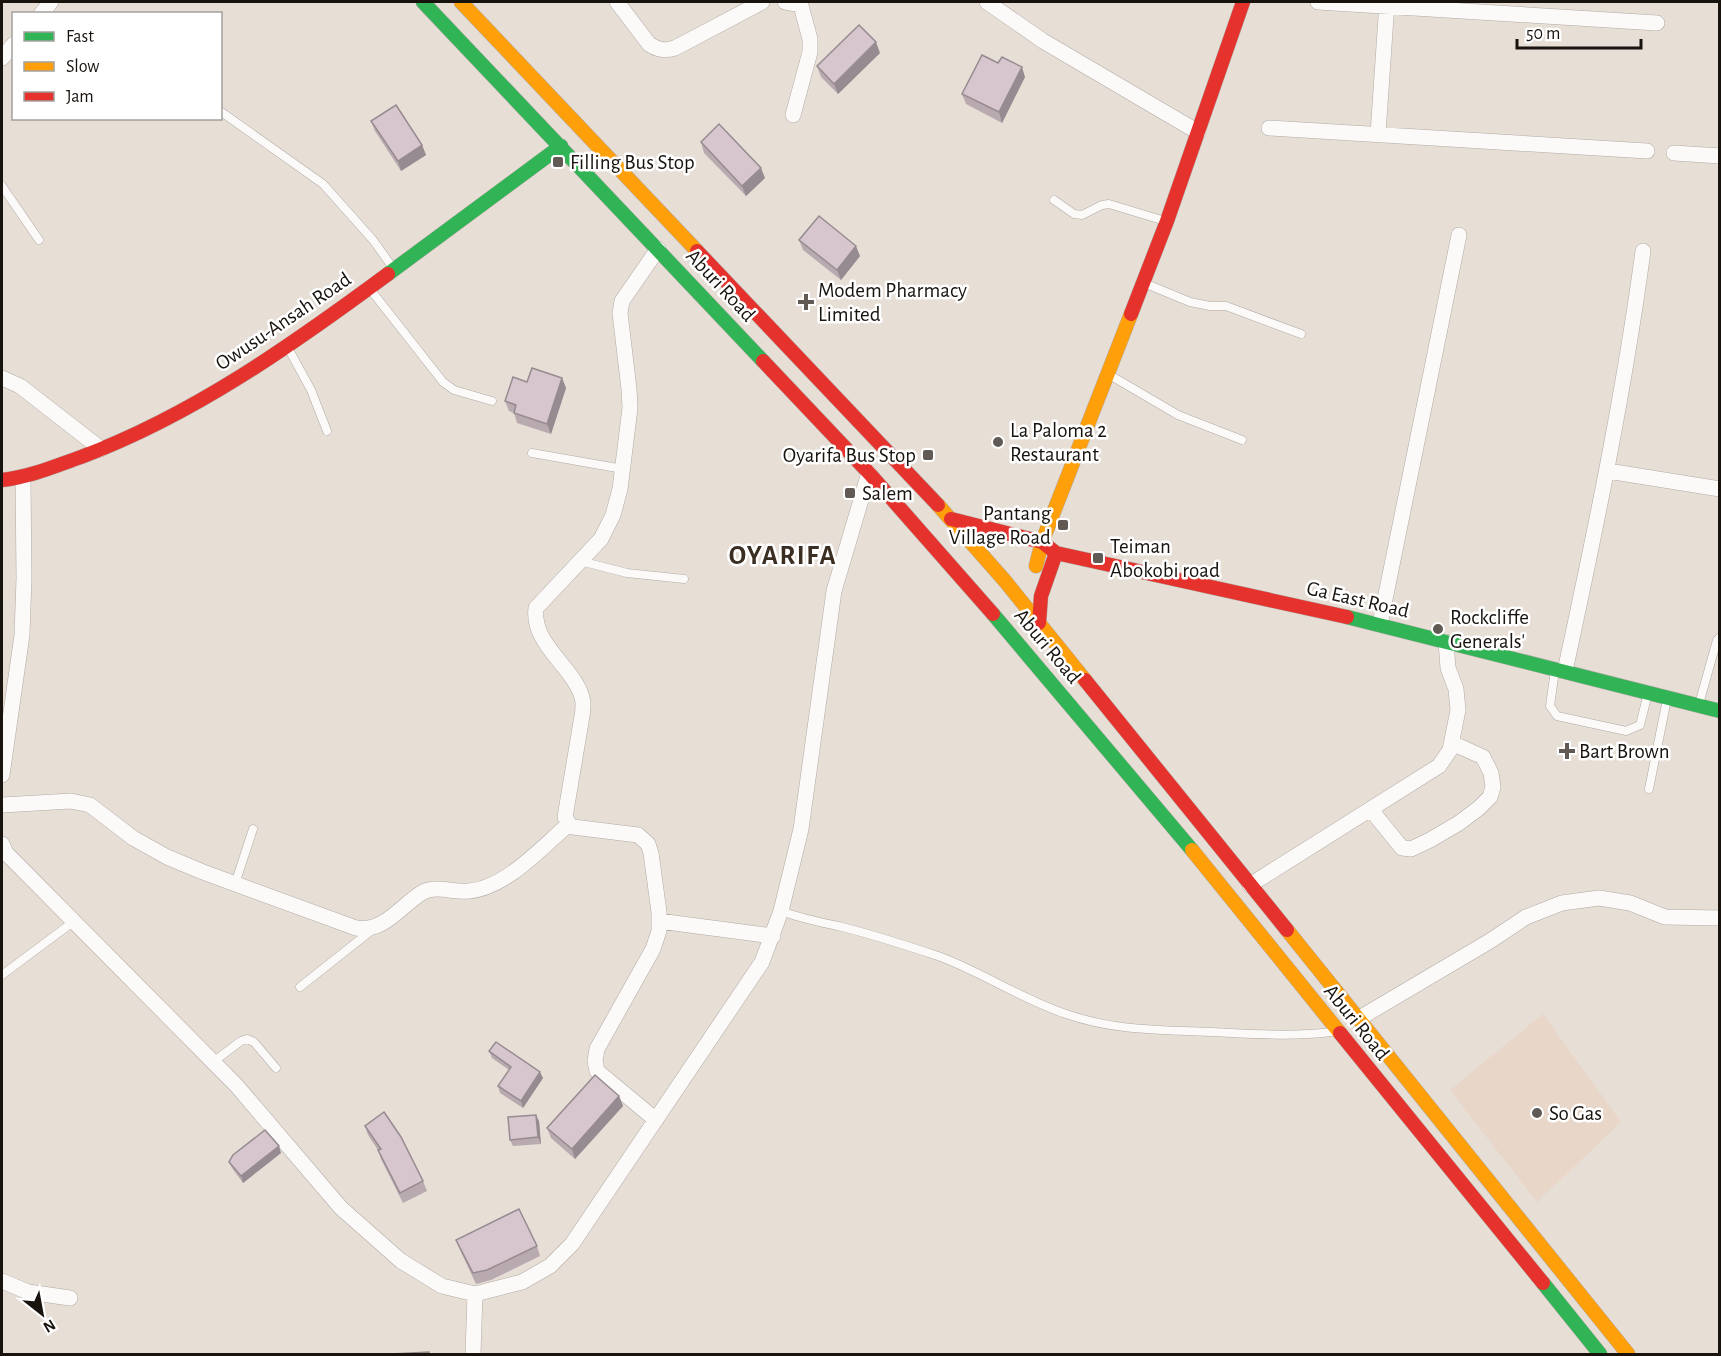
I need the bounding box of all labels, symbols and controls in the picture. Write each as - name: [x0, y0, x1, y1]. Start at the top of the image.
- legend: [12, 12, 222, 120]
- scale bar: [1517, 12, 1642, 50]
- text: 50 m: [1526, 25, 1560, 43]
- text: Fast: [66, 28, 94, 46]
- text: Slow: [66, 58, 99, 76]
- text: Jam: [66, 88, 94, 106]
- place label: Filling Bus Stop: [570, 152, 695, 173]
- marker: Filling Bus Stop: [551, 155, 565, 169]
- street label: Aburi Road: [682, 245, 759, 326]
- street label: Owusu-Ansah Road: [212, 268, 355, 374]
- place label: Modem Pharmacy Limited: [818, 280, 967, 325]
- marker: Modem Pharmacy Limited: [799, 295, 813, 309]
- place label: La Paloma 2 Restaurant: [1010, 420, 1107, 465]
- marker: La Paloma 2 Restaurant: [991, 435, 1005, 449]
- place label: Oyarifa Bus Stop: [783, 445, 916, 466]
- marker: Oyarifa Bus Stop: [921, 448, 935, 462]
- place label: Salem: [862, 483, 913, 504]
- marker: Salem: [843, 486, 857, 500]
- place label: Pantang Village Road: [949, 503, 1052, 548]
- marker: Pantang Village Road: [1056, 518, 1070, 532]
- place label: Teiman Abokobi road: [1110, 536, 1220, 581]
- district label: OYARIFA: [729, 542, 837, 569]
- marker: Teiman Abokobi road: [1091, 551, 1105, 565]
- street label: Ga East Road: [1305, 577, 1411, 622]
- street label: Aburi Road: [1010, 605, 1085, 688]
- place label: Rockcliffe Generals': [1450, 607, 1529, 652]
- marker: Rockcliffe Generals': [1431, 622, 1445, 636]
- place label: Bart Brown: [1579, 741, 1670, 762]
- marker: Bart Brown: [1560, 744, 1574, 758]
- street label: Aburi Road: [1320, 981, 1393, 1064]
- place label: So Gas: [1549, 1103, 1602, 1124]
- marker: So Gas: [1530, 1106, 1544, 1120]
- north arrow: [12, 1284, 72, 1344]
- text: N: [40, 1316, 58, 1336]

